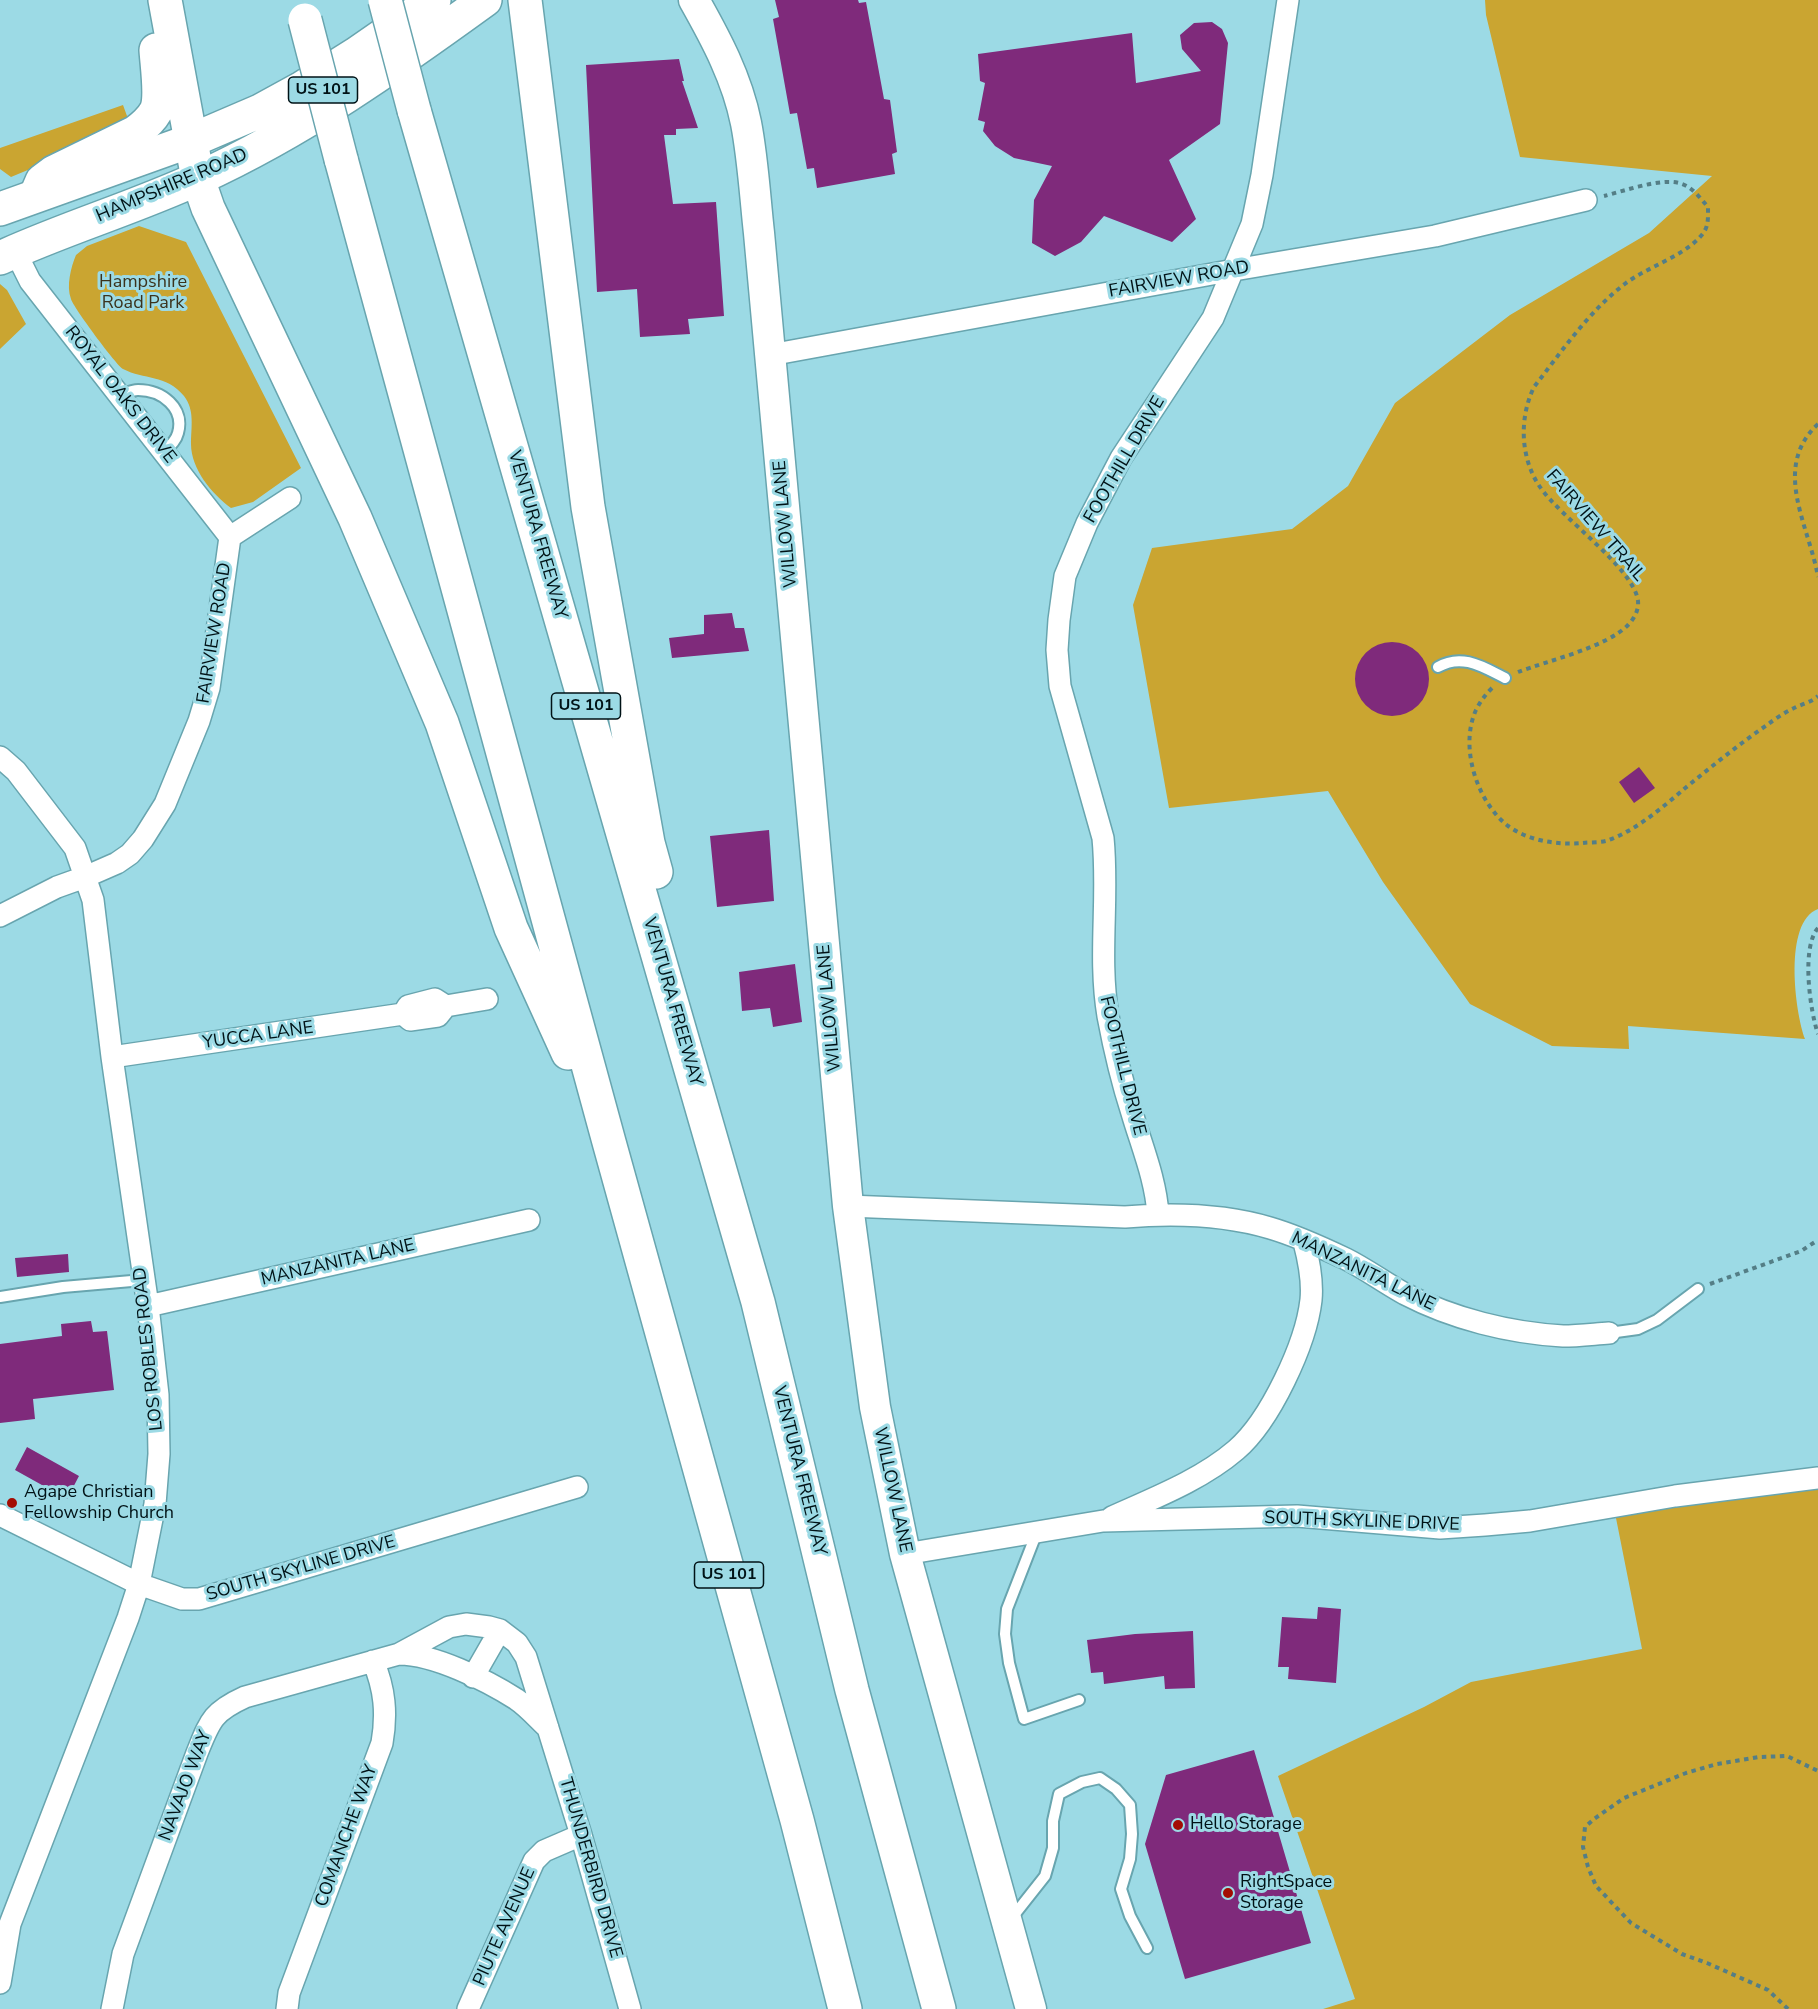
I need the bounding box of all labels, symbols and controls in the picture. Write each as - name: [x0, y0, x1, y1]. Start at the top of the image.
- road number: US 101: [288, 77, 358, 103]
- street label: HAMPSHIRE ROAD: [93, 144, 251, 228]
- street label: FAIRVIEW ROAD: [1107, 257, 1251, 303]
- park label: Hampshire Road Park: [99, 272, 187, 314]
- street label: ROYAL OAKS DRIVE: [60, 322, 180, 468]
- street label: FOOTHILL DRIVE: [1080, 393, 1170, 527]
- street label: VENTURA FREEWAY: [503, 448, 571, 622]
- street label: WILLOW LANE: [770, 459, 802, 589]
- street label: FAIRVIEW TRAIL: [1541, 466, 1649, 586]
- street label: FAIRVIEW ROAD: [193, 561, 237, 705]
- road number: US 101: [552, 693, 620, 719]
- street label: VENTURA FREEWAY: [638, 915, 706, 1089]
- street label: WILLOW LANE: [814, 943, 846, 1073]
- street label: FOOTHILL DRIVE: [1094, 994, 1150, 1138]
- street label: YUCCA LANE: [201, 1018, 315, 1054]
- street label: MANZANITA LANE: [1288, 1228, 1438, 1316]
- street label: MANZANITA LANE: [259, 1235, 417, 1291]
- street label: LOS ROBLES ROAD: [130, 1266, 168, 1432]
- street label: VENTURA FREEWAY: [767, 1384, 831, 1558]
- street label: WILLOW LANE: [868, 1425, 916, 1555]
- place label: Agape Christian Fellowship Church: [24, 1482, 174, 1524]
- marker: Agape Christian Fellowship Church: [5, 1496, 19, 1510]
- street label: SOUTH SKYLINE DRIVE: [1264, 1508, 1460, 1536]
- street label: SOUTH SKYLINE DRIVE: [204, 1532, 398, 1606]
- road number: US 101: [694, 1562, 764, 1588]
- street label: NAVAJO WAY: [155, 1728, 217, 1844]
- street label: COMANCHE WAY: [311, 1762, 383, 1910]
- street label: THUNDERBIRD DRIVE: [554, 1775, 626, 1961]
- place label: Hello Storage: [1190, 1814, 1302, 1836]
- marker: Hello Storage: [1171, 1818, 1185, 1832]
- street label: PIUTE AVENUE: [469, 1865, 541, 1989]
- place label: RightSpace Storage: [1240, 1872, 1332, 1914]
- marker: RightSpace Storage: [1221, 1886, 1235, 1900]

